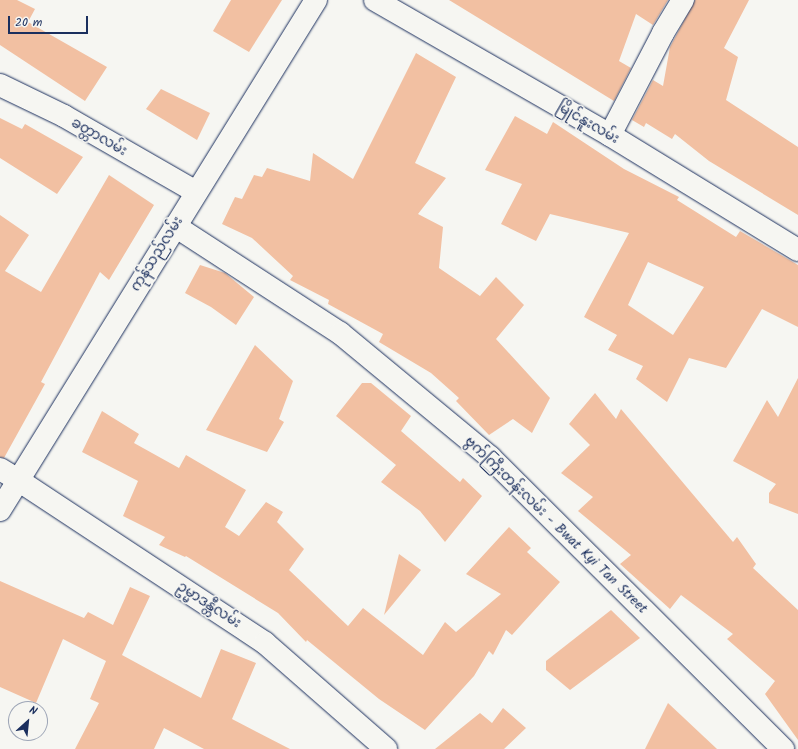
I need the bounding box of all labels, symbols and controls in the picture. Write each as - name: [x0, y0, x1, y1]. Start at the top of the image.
- scale bar: [10, 8, 90, 34]
- text: 20 m: [15, 13, 42, 32]
- street label: မြိုင်နူးလမ်း: [554, 98, 622, 148]
- street label: ခတ္တာလမ်း: [68, 114, 130, 160]
- street label: ကုန်သည်လမ်း: [127, 213, 187, 295]
- street label: ဗွက်ကြီးတန်းလမ်း - Bwat Kyi Tan Street: [461, 433, 651, 617]
- street label: ဥမ္မာဒန္တီလမ်း: [174, 578, 244, 632]
- north arrow: [8, 701, 48, 741]
- text: N: [26, 702, 40, 721]

